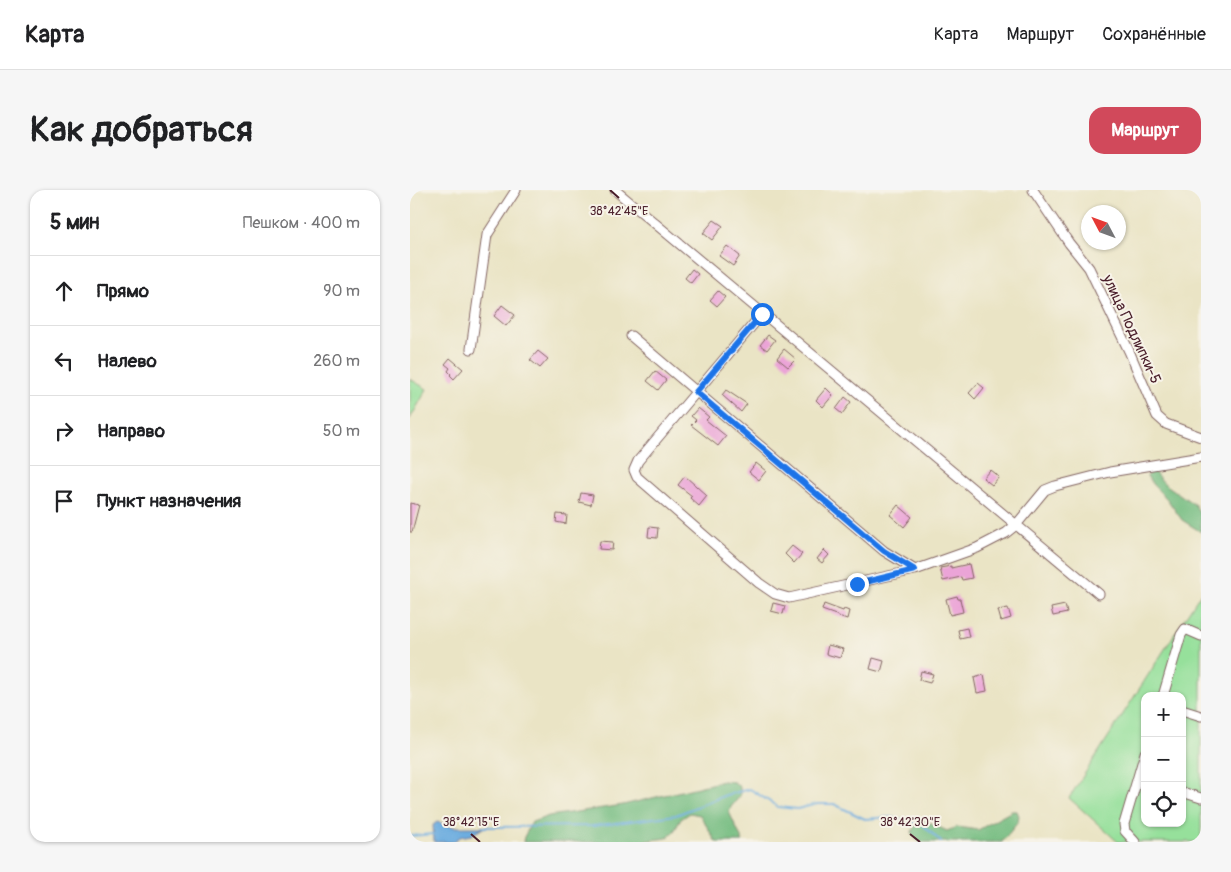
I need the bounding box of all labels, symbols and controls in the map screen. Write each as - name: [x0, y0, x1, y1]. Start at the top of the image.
- text: Карта: [25, 20, 84, 49]
- text: Карта: [934, 23, 978, 46]
- text: Маршрут: [1006, 23, 1074, 46]
- text: Сохранённые: [1102, 23, 1206, 46]
- button: Маршрут: [1089, 107, 1201, 154]
- text: Как добраться: [30, 108, 253, 152]
- text: 38°42'45"E: [590, 204, 648, 219]
- north arrow: [1081, 205, 1126, 250]
- text: 5 мин: [50, 209, 100, 236]
- text: Пешком · 400 m: [243, 213, 360, 233]
- street label: улица Подлипки-5: [1098, 271, 1165, 387]
- icon: ahead: [50, 277, 78, 305]
- text: Прямо: [97, 279, 149, 303]
- text: 90 m: [323, 281, 360, 301]
- route start: [751, 303, 774, 326]
- icon: left: [50, 347, 78, 375]
- text: Налево: [97, 349, 157, 373]
- text: 260 m: [313, 351, 360, 371]
- icon: right: [50, 417, 78, 445]
- text: Направо: [97, 419, 165, 443]
- text: 50 m: [323, 421, 360, 441]
- icon: arrive: [50, 487, 78, 515]
- text: Пункт назначения: [97, 489, 241, 513]
- route end: [846, 573, 869, 596]
- map controls: [1141, 692, 1186, 827]
- button: +: [1141, 692, 1186, 737]
- button: −: [1141, 737, 1186, 782]
- button: locate: [1141, 782, 1186, 827]
- text: 38°42'15"E: [443, 815, 499, 830]
- text: 38°42'30"E: [880, 815, 940, 830]

